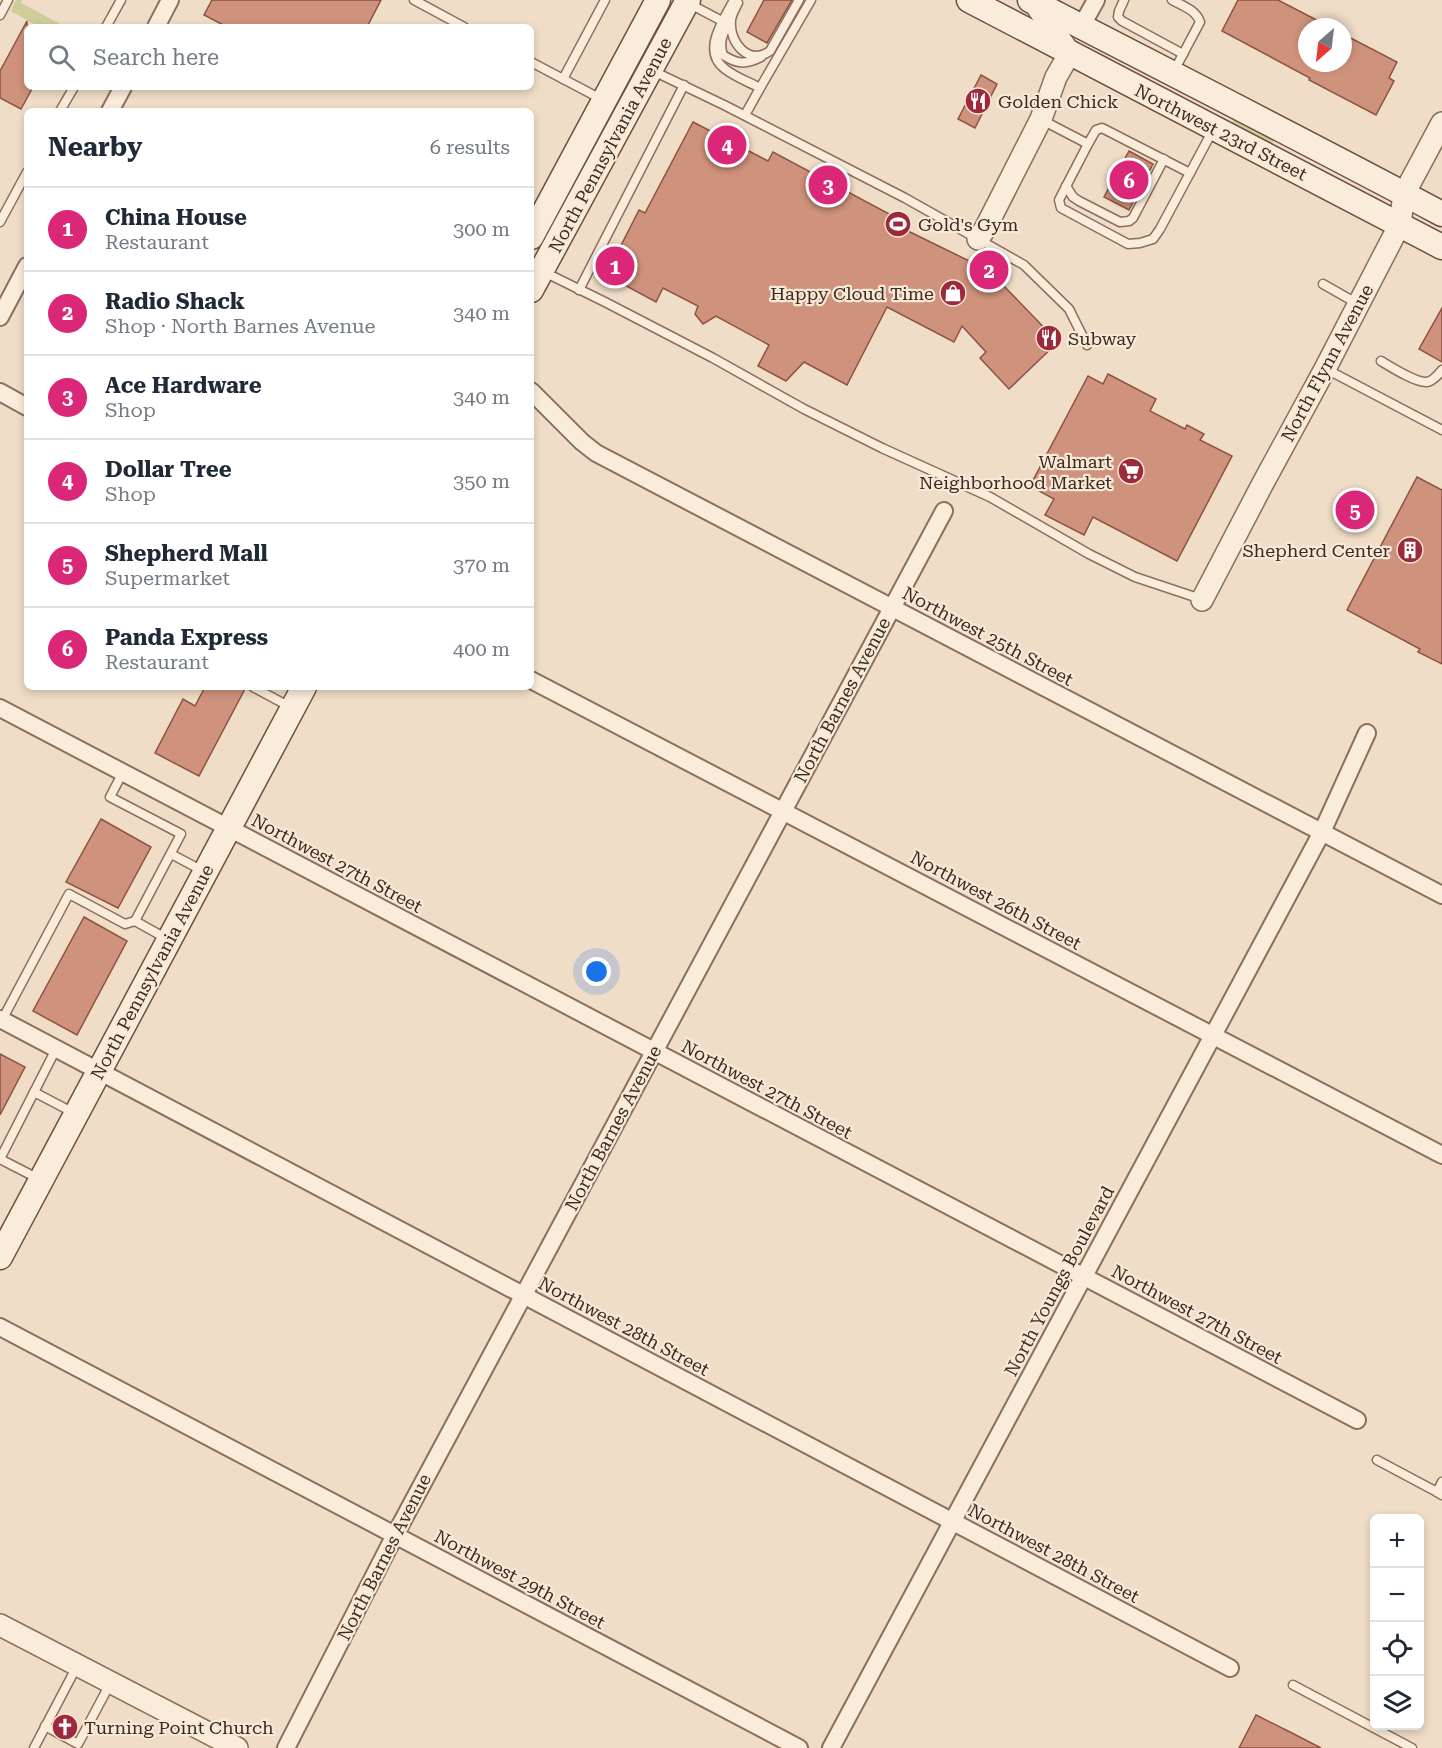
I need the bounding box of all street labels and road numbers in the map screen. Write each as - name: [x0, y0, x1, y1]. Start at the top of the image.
- street label: North Pennsylvania Avenue: [544, 34, 676, 256]
- street label: Northwest 23rd Street: [1131, 79, 1311, 185]
- street label: North Flynn Avenue: [1277, 281, 1377, 445]
- street label: Northwest 25th Street: [899, 582, 1077, 690]
- street label: North Barnes Avenue: [790, 614, 895, 786]
- street label: Northwest 27th Street: [248, 809, 426, 917]
- street label: Northwest 26th Street: [907, 846, 1085, 954]
- street label: North Pennsylvania Avenue: [86, 861, 218, 1083]
- street label: Northwest 27th Street: [678, 1035, 856, 1143]
- street label: North Barnes Avenue: [561, 1042, 666, 1214]
- street label: North Youngs Boulevard: [1000, 1182, 1118, 1380]
- street label: Northwest 27th Street: [1108, 1260, 1286, 1368]
- street label: Northwest 28th Street: [535, 1272, 713, 1380]
- street label: North Barnes Avenue: [333, 1470, 435, 1644]
- street label: Northwest 28th Street: [965, 1499, 1143, 1607]
- street label: Northwest 29th Street: [431, 1525, 609, 1633]

